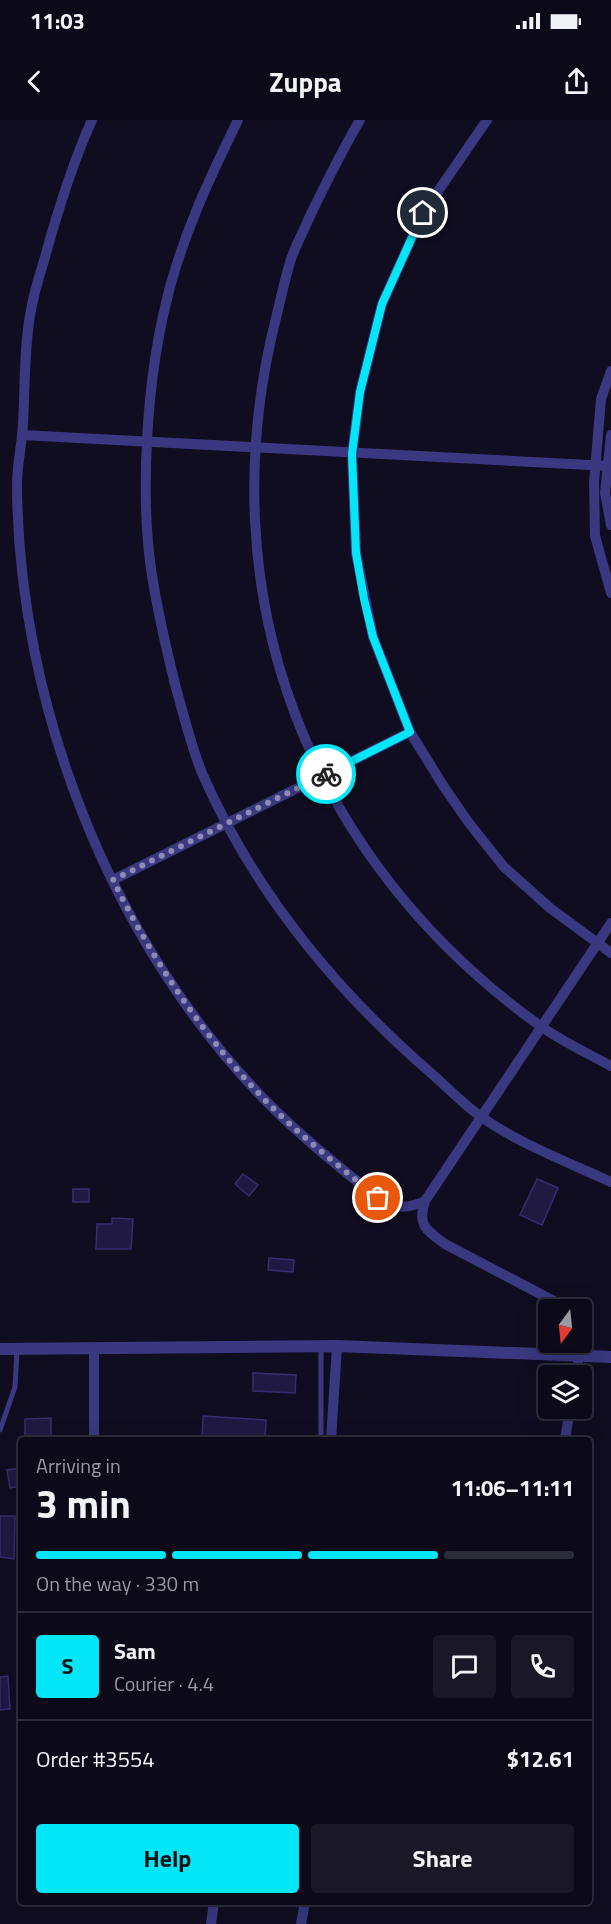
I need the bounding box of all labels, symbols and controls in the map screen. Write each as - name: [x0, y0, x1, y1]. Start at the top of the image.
- text: 11:03: [30, 4, 85, 38]
- text: Zuppa: [269, 61, 342, 102]
- icon: back: [18, 65, 51, 98]
- icon: share: [560, 65, 593, 98]
- pin: [397, 187, 448, 238]
- icon: home: [406, 196, 439, 229]
- courier: [296, 744, 356, 804]
- icon: bike: [310, 758, 343, 791]
- pin: [352, 1172, 403, 1223]
- icon: bag: [361, 1181, 394, 1214]
- north arrow: [538, 1299, 592, 1353]
- map controls: [538, 1299, 592, 1419]
- button: layers: [538, 1365, 592, 1419]
- text: Arriving in: [36, 1450, 121, 1481]
- text: 11:06–11:11: [451, 1471, 574, 1505]
- text: 3 min: [36, 1474, 131, 1533]
- text: On the way · 330 m: [36, 1568, 199, 1599]
- text: Sam: [114, 1634, 156, 1668]
- button: chat: [433, 1635, 496, 1698]
- button: phone: [511, 1635, 574, 1698]
- text: S: [62, 1649, 73, 1683]
- text: Courier · 4.4: [114, 1668, 214, 1699]
- text: Order #3554: [36, 1742, 155, 1776]
- text: $12.61: [507, 1742, 574, 1776]
- button: Help: [36, 1824, 299, 1893]
- button: Share: [311, 1824, 574, 1893]

